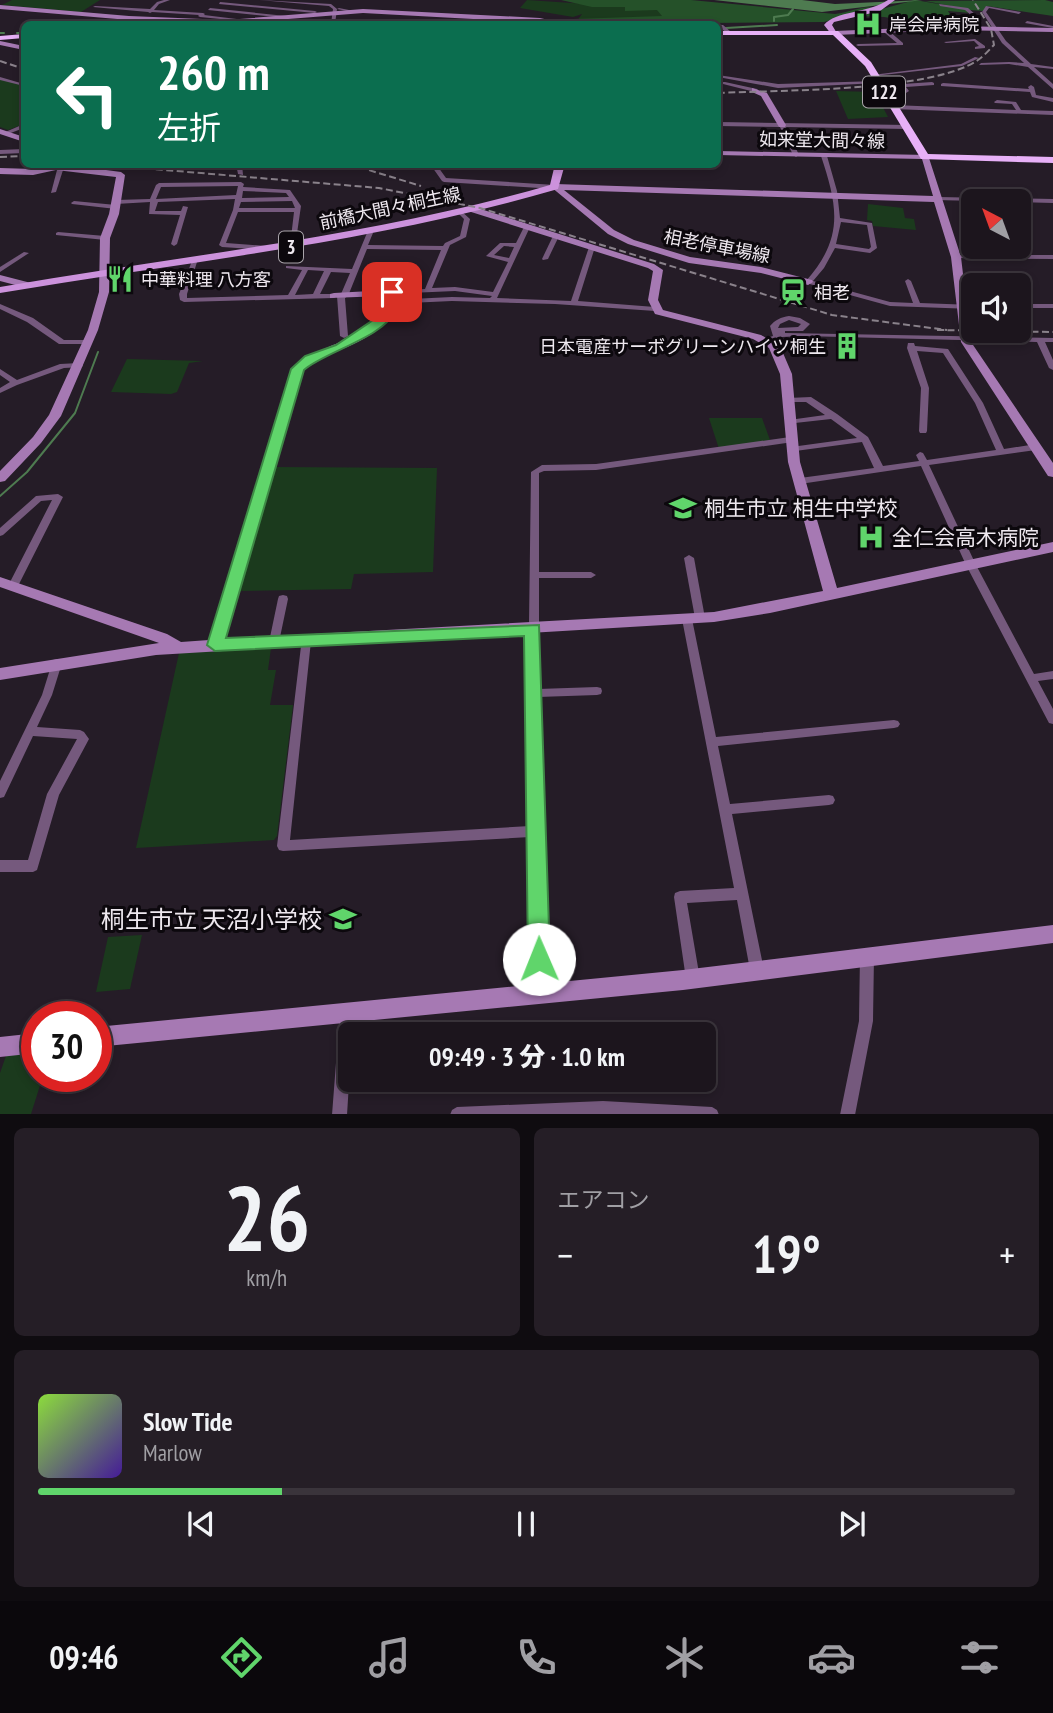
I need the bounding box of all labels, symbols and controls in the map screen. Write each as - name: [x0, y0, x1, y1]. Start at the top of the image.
- hospital icon: 岸会岸病院: [853, 9, 883, 39]
- place label: 岸会岸病院: [889, 13, 979, 36]
- text: 260 m: [157, 40, 270, 104]
- icon: left: [42, 49, 133, 140]
- road number: 122: [863, 76, 905, 108]
- text: 左折: [157, 106, 221, 148]
- street label: 如来堂大間々線: [759, 127, 885, 153]
- street label: 前橋大間々桐生線: [317, 182, 463, 234]
- north arrow: [961, 189, 1031, 259]
- map controls: [961, 189, 1031, 343]
- street label: 相老停車場線: [662, 224, 772, 268]
- road number: 3: [279, 232, 303, 262]
- pin: [362, 262, 422, 322]
- restaurant icon: 中華料理 八方客: [105, 264, 135, 294]
- place label: 中華料理 八方客: [141, 268, 271, 291]
- icon: arrive: [373, 273, 411, 311]
- button: sound: [961, 273, 1031, 343]
- station icon: 相老: [778, 277, 808, 307]
- place label: 相老: [814, 281, 850, 304]
- building icon: 日本電産サーボグリーンハイツ桐生: [832, 331, 862, 361]
- place label: 日本電産サーボグリーンハイツ桐生: [539, 335, 826, 358]
- school or university icon: 桐生市立 相生中学校: [668, 493, 698, 523]
- place label: 桐生市立 相生中学校: [704, 495, 897, 522]
- hospital icon: 全仁会高木病院: [856, 522, 886, 552]
- place label: 全仁会高木病院: [892, 524, 1039, 551]
- place label: 桐生市立 天沼小学校: [101, 904, 322, 935]
- school or university icon: 桐生市立 天沼小学校: [328, 904, 358, 934]
- position arrow: [502, 922, 576, 996]
- speed limit sign: 30: [21, 1001, 112, 1092]
- text: 09:49 · 3 分 · 1.0 km: [429, 1040, 625, 1073]
- text: 26: [223, 1158, 310, 1276]
- text: エアコン: [558, 1185, 650, 1214]
- text: 19°: [752, 1220, 821, 1287]
- text: −: [558, 1230, 573, 1279]
- text: +: [999, 1230, 1015, 1279]
- text: km/h: [246, 1263, 287, 1292]
- text: Slow Tide: [143, 1405, 233, 1438]
- text: Marlow: [143, 1438, 202, 1467]
- icon: previous: [182, 1505, 220, 1543]
- icon: pause: [507, 1505, 545, 1543]
- icon: next: [833, 1505, 871, 1543]
- icon: directions: [217, 1633, 266, 1682]
- icon: music: [365, 1633, 414, 1682]
- icon: phone: [512, 1633, 561, 1682]
- icon: climate: [660, 1633, 709, 1682]
- icon: car: [807, 1633, 856, 1682]
- icon: filters: [955, 1633, 1004, 1682]
- text: 09:46: [49, 1636, 118, 1678]

